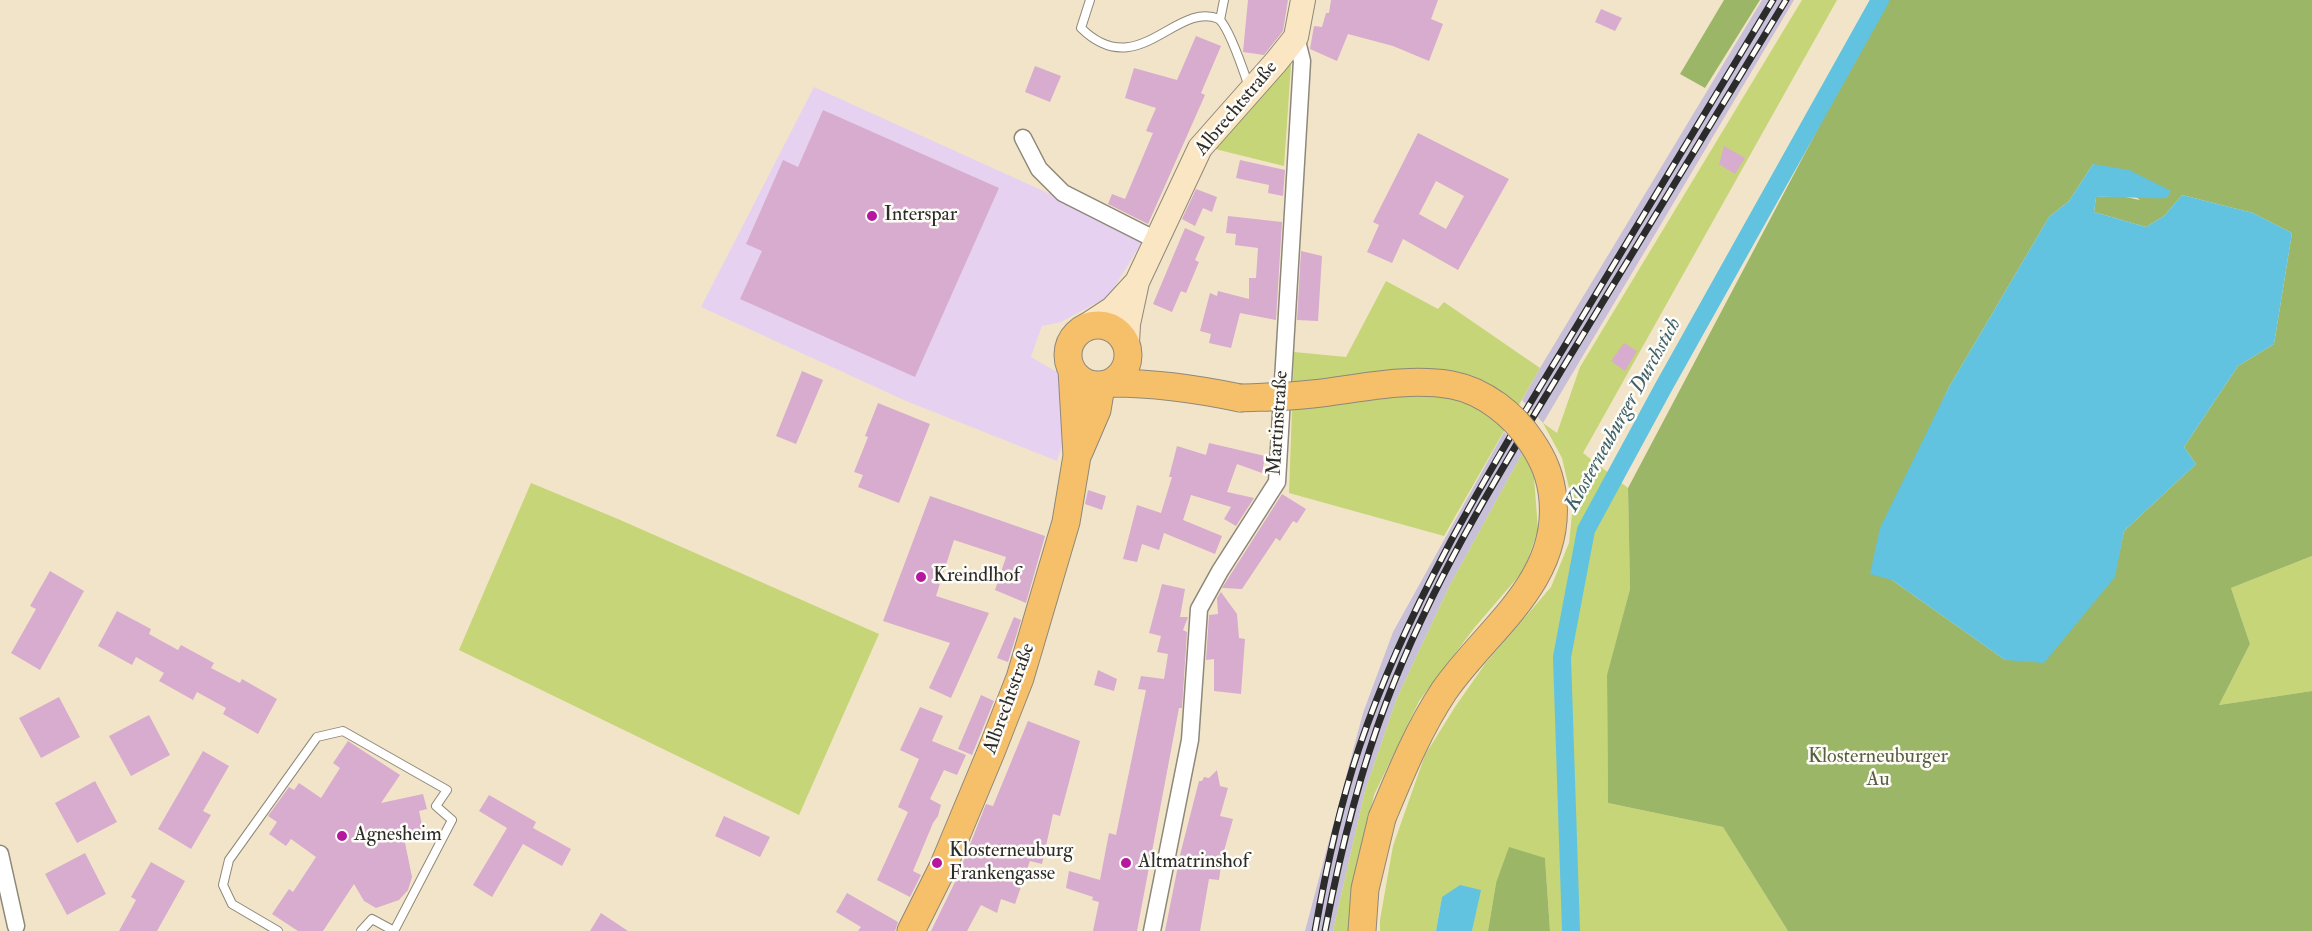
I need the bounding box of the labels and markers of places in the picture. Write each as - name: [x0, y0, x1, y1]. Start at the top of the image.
- place label: Interspar: [884, 204, 957, 228]
- marker: Interspar: [865, 209, 879, 223]
- place label: Kreindlhof: [933, 565, 1020, 589]
- marker: Kreindlhof: [914, 570, 928, 584]
- place label: Agnesheim: [354, 824, 442, 848]
- marker: Agnesheim: [335, 829, 349, 843]
- place label: Klosterneuburg Frankengasse: [949, 840, 1073, 887]
- place label: Altmatrinshof: [1138, 851, 1249, 875]
- marker: Klosterneuburg Frankengasse: [930, 856, 944, 870]
- marker: Altmatrinshof: [1119, 856, 1133, 870]

